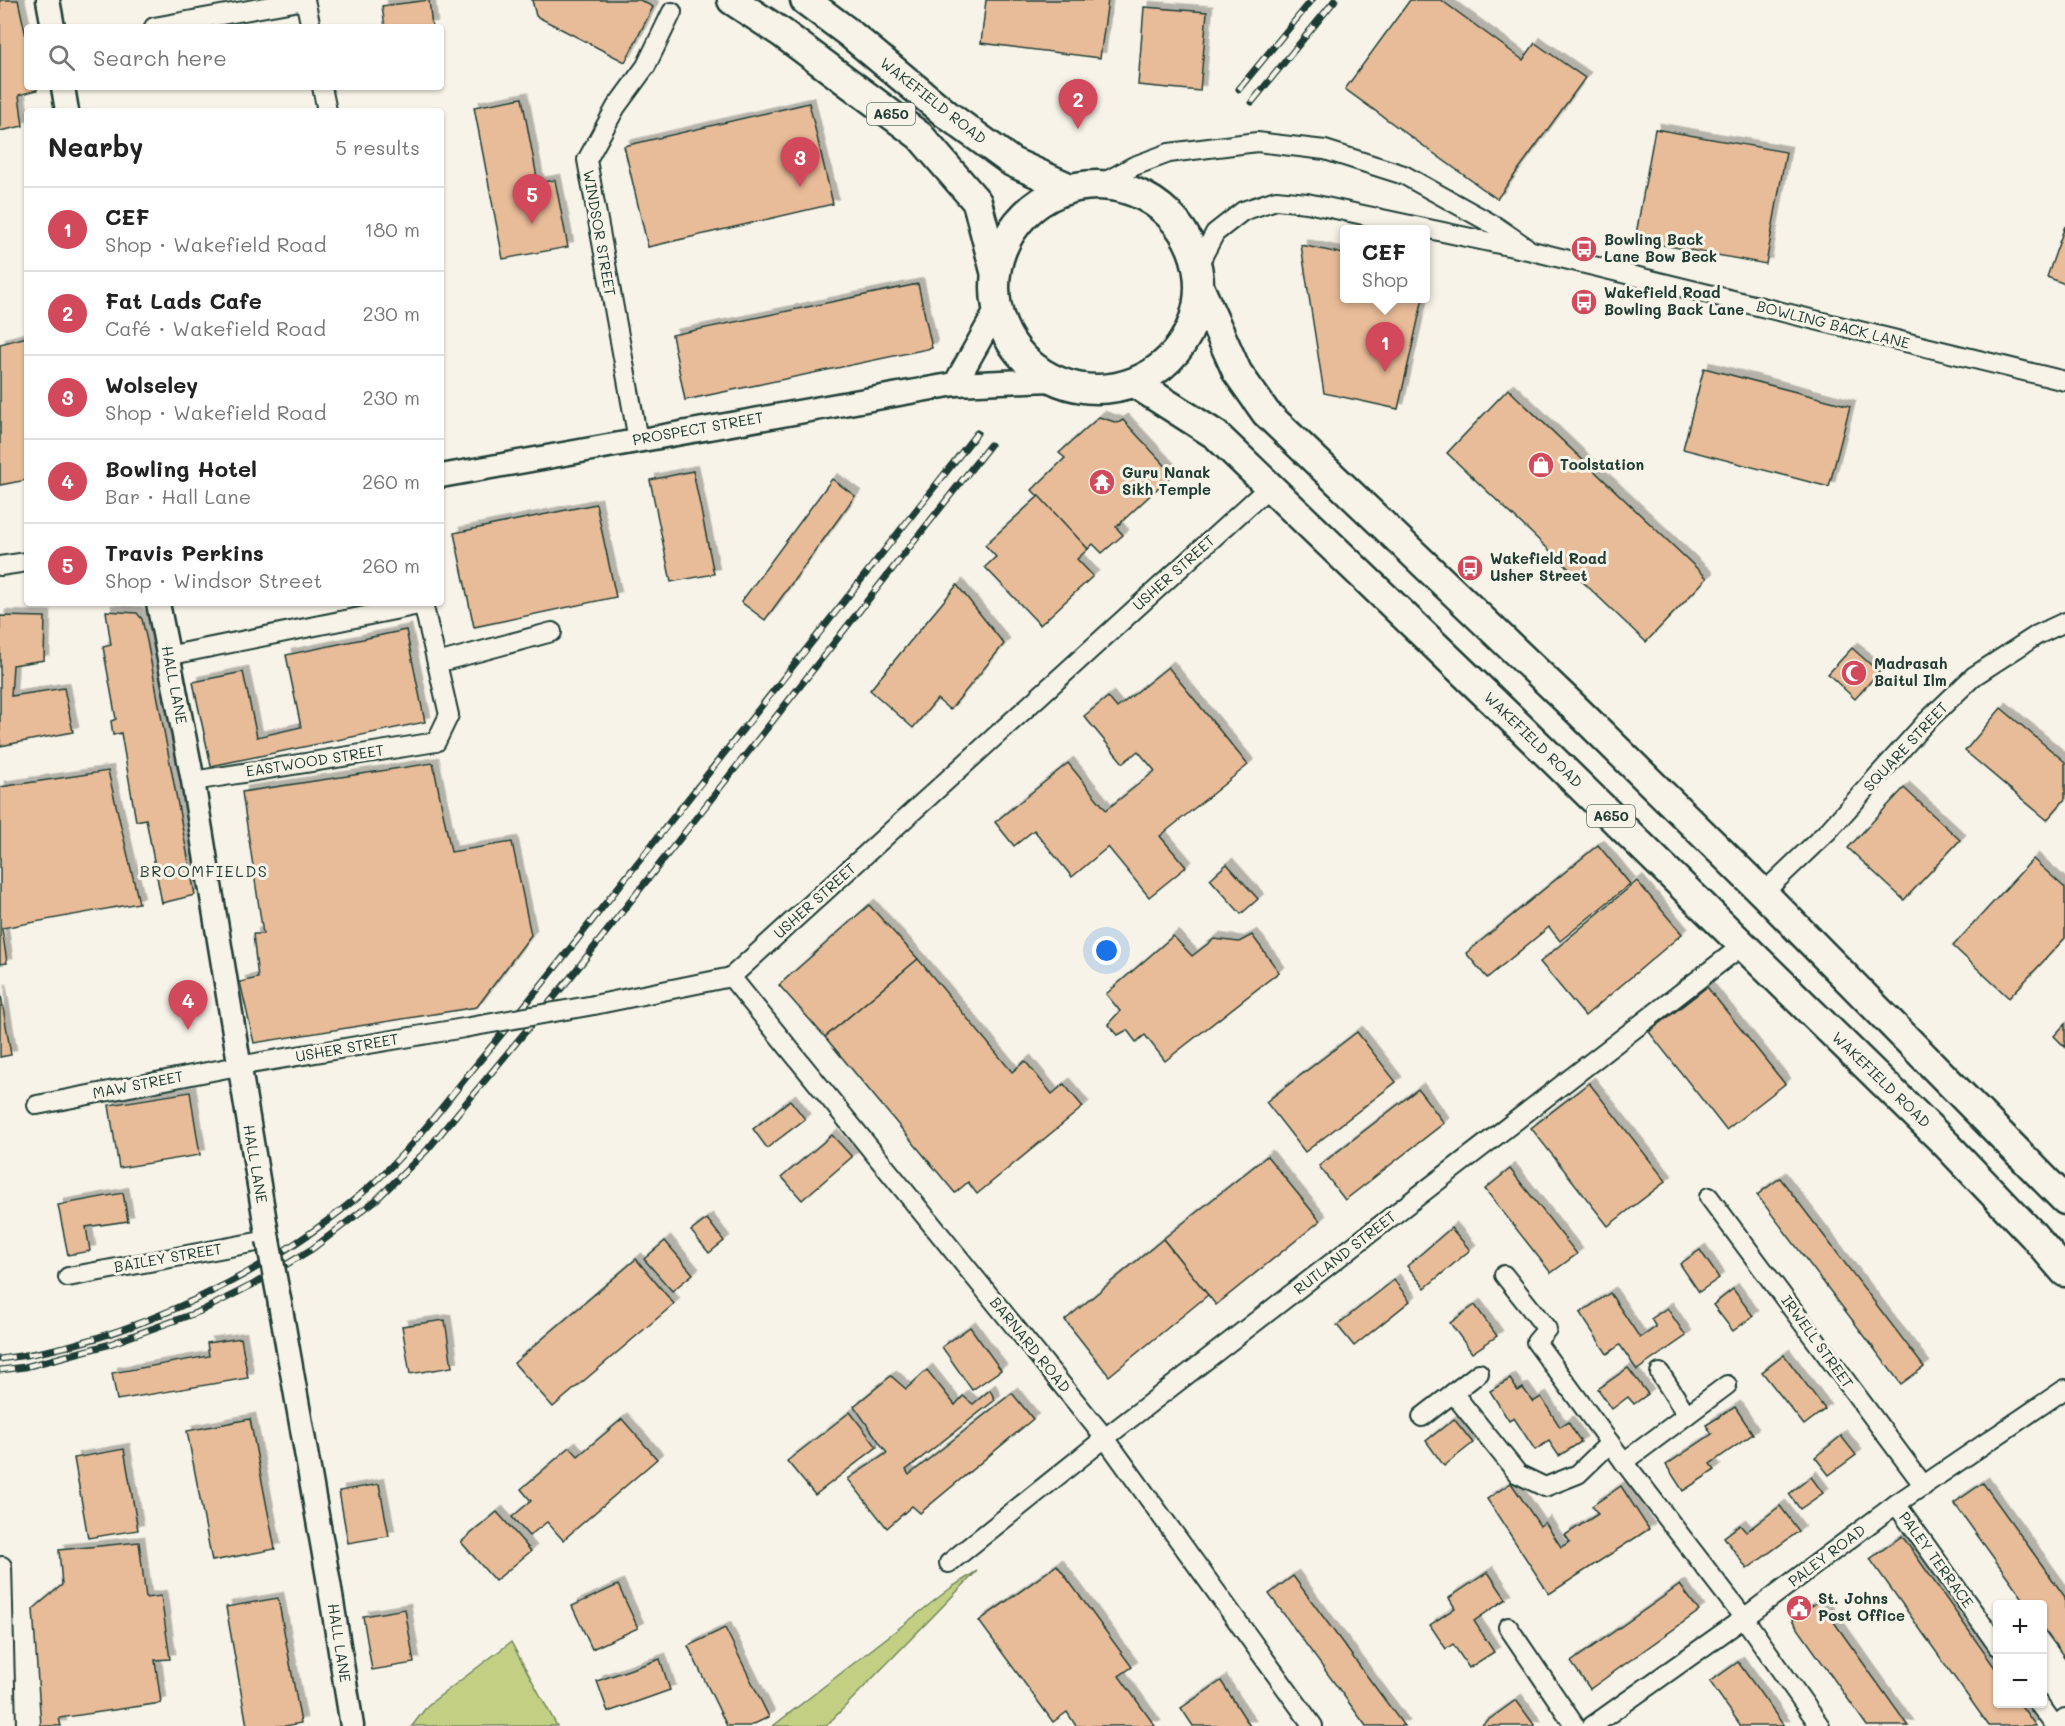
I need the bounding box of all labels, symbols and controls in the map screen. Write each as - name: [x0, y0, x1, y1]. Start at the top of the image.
- search box: [24, 24, 444, 90]
- icon: search: [45, 41, 78, 74]
- text: Search here: [93, 43, 227, 72]
- street label: WAKEFIELD ROAD: [876, 52, 991, 148]
- pin: 2: [1058, 80, 1098, 129]
- road number: A650: [867, 103, 915, 125]
- text: Nearby: [48, 130, 143, 164]
- text: 5 results: [335, 134, 420, 160]
- pin: 3: [780, 138, 820, 187]
- street label: WINDSOR STREET: [579, 168, 621, 298]
- pin: 5: [512, 174, 552, 224]
- text: CEF: [105, 202, 150, 231]
- text: 1: [63, 216, 72, 242]
- text: 180 m: [364, 216, 420, 242]
- popup: [1340, 225, 1430, 303]
- place label: Bowling Back Lane Bow Beck: [1604, 229, 1717, 266]
- text: Shop · Wakefield Road: [105, 231, 326, 257]
- bus stop icon: Bowling Back Lane Bow Beck: [1569, 234, 1599, 264]
- text: CEF: [1362, 237, 1406, 266]
- text: Shop: [1362, 266, 1408, 292]
- place label: Wakefield Road Bowling Back Lane: [1604, 282, 1744, 319]
- text: Fat Lads Cafe: [105, 286, 262, 315]
- bus stop icon: Wakefield Road Bowling Back Lane: [1569, 287, 1599, 317]
- street label: BOWLING BACK LANE: [1755, 295, 1912, 353]
- text: 2: [62, 300, 73, 326]
- text: 230 m: [362, 300, 420, 326]
- text: Café · Wakefield Road: [105, 315, 326, 341]
- pin: 1: [1366, 322, 1404, 372]
- text: Wolseley: [105, 370, 198, 399]
- text: 3: [62, 384, 74, 410]
- text: 230 m: [362, 384, 420, 410]
- text: Shop · Wakefield Road: [105, 399, 326, 425]
- street label: PROSPECT STREET: [631, 407, 765, 449]
- shop icon: Toolstation: [1526, 450, 1556, 480]
- text: Bowling Hotel: [105, 454, 257, 483]
- place label: Toolstation: [1560, 454, 1644, 474]
- place label: Guru Nanak Sikh Temple: [1122, 462, 1211, 499]
- temple icon: Guru Nanak Sikh Temple: [1087, 467, 1117, 497]
- text: 4: [61, 468, 74, 494]
- text: 260 m: [362, 468, 420, 494]
- text: Bar · Hall Lane: [105, 483, 251, 509]
- street label: USHER STREET: [1128, 530, 1219, 615]
- text: Travis Perkins: [105, 538, 264, 567]
- place label: Wakefield Road Usher Street: [1490, 548, 1607, 585]
- text: 5: [62, 552, 73, 578]
- text: 260 m: [362, 552, 420, 578]
- bus stop icon: Wakefield Road Usher Street: [1455, 553, 1485, 583]
- text: Shop · Windsor Street: [105, 567, 322, 593]
- street label: HALL LANE: [158, 644, 192, 726]
- place label: Madrasah Baitul Ilm: [1874, 653, 1948, 690]
- mosque icon: Madrasah Baitul Ilm: [1839, 658, 1869, 688]
- street label: WAKEFIELD ROAD: [1480, 687, 1587, 792]
- street label: SQUARE STREET: [1859, 697, 1952, 795]
- street label: EASTWOOD STREET: [244, 739, 385, 781]
- road number: A650: [1587, 805, 1635, 827]
- street label: USHER STREET: [769, 858, 860, 943]
- district label: BROOMFIELDS: [140, 860, 268, 881]
- your location: [1092, 936, 1121, 965]
- pin: 4: [168, 980, 207, 1030]
- street label: WAKEFIELD ROAD: [1828, 1027, 1935, 1132]
- street label: USHER STREET: [294, 1028, 400, 1066]
- street label: MAW STREET: [91, 1065, 185, 1103]
- street label: HALL LANE: [239, 1123, 273, 1205]
- street label: RUTLAND STREET: [1289, 1206, 1400, 1298]
- street label: BAILEY STREET: [112, 1238, 223, 1276]
- street label: IRWELL STREET: [1777, 1291, 1858, 1392]
- street label: BARNARD ROAD: [986, 1292, 1076, 1396]
- street label: PALEY TERRACE: [1895, 1507, 1979, 1612]
- street label: PALEY ROAD: [1784, 1520, 1869, 1591]
- place label: St. Johns Post Office: [1818, 1588, 1905, 1625]
- public building icon: St. Johns Post Office: [1784, 1593, 1814, 1623]
- map controls: [1993, 1600, 2047, 1708]
- button: +: [1993, 1600, 2047, 1654]
- street label: HALL LANE: [324, 1602, 356, 1684]
- button: −: [1993, 1654, 2047, 1708]

